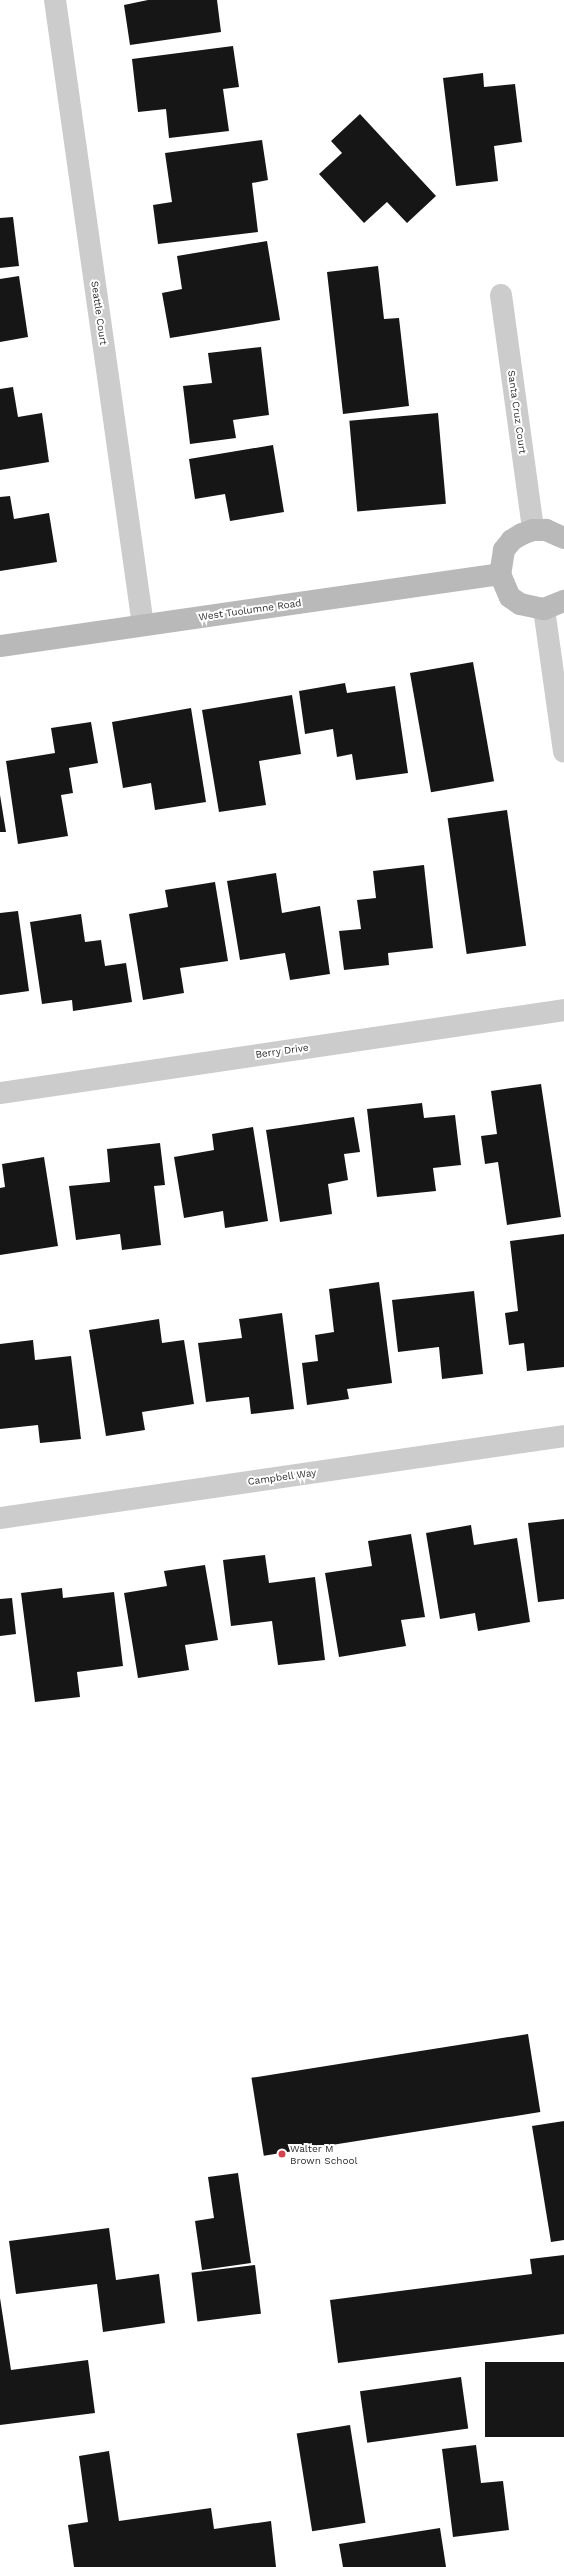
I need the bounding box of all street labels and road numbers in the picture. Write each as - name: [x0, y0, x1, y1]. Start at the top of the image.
- street label: Seattle Court: [89, 280, 109, 346]
- street label: Santa Cruz Court: [505, 369, 529, 455]
- street label: West Tuolumne Road: [198, 597, 302, 623]
- street label: Berry Drive: [254, 1041, 310, 1061]
- street label: Campbell Way: [247, 1466, 317, 1488]

